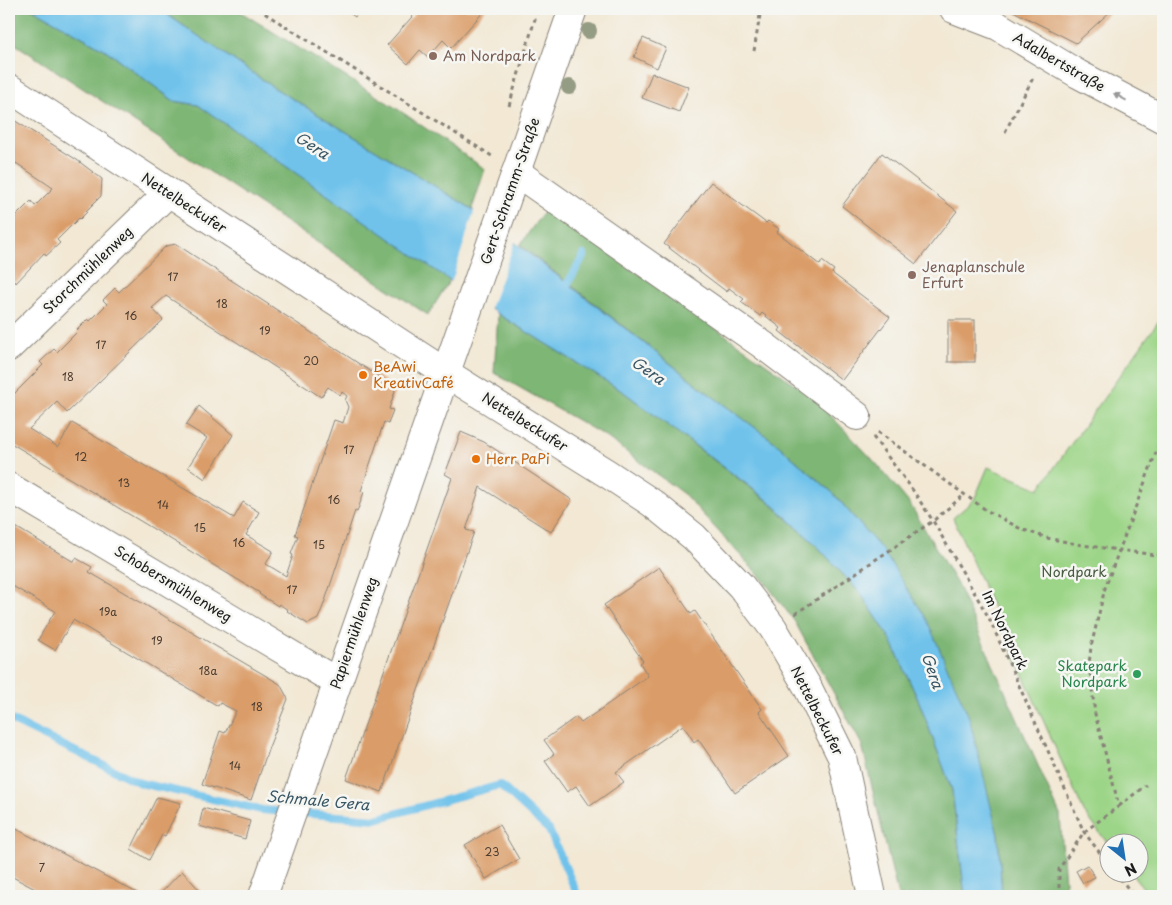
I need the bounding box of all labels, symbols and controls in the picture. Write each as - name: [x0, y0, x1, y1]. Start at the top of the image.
- street label: Adalbertstraße: [1009, 27, 1109, 96]
- place label: Am Nordpark: [443, 45, 536, 66]
- marker: Am Nordpark: [427, 50, 439, 62]
- one-way arrow: [1113, 92, 1126, 101]
- street label: Gert-Schramm-Straße: [475, 115, 545, 267]
- water label: Gera: [291, 125, 335, 165]
- street label: Nettelbeckufer: [137, 167, 231, 238]
- street label: Storchmühlenweg: [38, 221, 138, 318]
- place label: Jenaplanschule Erfurt: [922, 256, 1025, 293]
- house number: 17: [168, 268, 179, 285]
- marker: Jenaplanschule Erfurt: [906, 269, 918, 281]
- house number: 18: [216, 295, 228, 312]
- house number: 16: [125, 307, 138, 324]
- house number: 19: [259, 322, 271, 339]
- house number: 17: [96, 336, 107, 353]
- water label: Gera: [627, 350, 671, 390]
- house number: 20: [303, 352, 319, 369]
- place label: BeAwi KreativCafé: [373, 356, 454, 393]
- house number: 18: [62, 368, 74, 385]
- marker: BeAwi KreativCafé: [357, 369, 369, 381]
- street label: Nettelbeckufer: [478, 387, 573, 457]
- house number: 17: [344, 441, 355, 458]
- house number: 12: [75, 448, 88, 465]
- place label: Herr PaPi: [486, 448, 550, 469]
- marker: Herr PaPi: [470, 453, 482, 465]
- house number: 13: [118, 474, 130, 491]
- house number: 16: [328, 491, 341, 508]
- house number: 14: [157, 496, 169, 513]
- house number: 15: [194, 519, 206, 536]
- house number: 16: [233, 534, 246, 551]
- house number: 15: [313, 536, 325, 553]
- street label: Schobersmühlenweg: [110, 540, 236, 627]
- park label: Nordpark: [1041, 561, 1107, 582]
- street label: Papiermühlenweg: [325, 574, 383, 692]
- house number: 17: [287, 581, 298, 598]
- street label: Im Nordpark: [977, 586, 1034, 674]
- house number: 19a: [99, 603, 117, 620]
- house number: 19: [151, 632, 163, 649]
- water label: Gera: [917, 650, 950, 692]
- place label: Skatepark Nordpark: [1057, 655, 1127, 692]
- house number: 18a: [199, 662, 217, 679]
- street label: Nettelbeckufer: [786, 662, 849, 760]
- marker: Skatepark Nordpark: [1131, 668, 1143, 680]
- house number: 18: [251, 698, 263, 715]
- house number: 14: [229, 757, 241, 774]
- water label: Schmale Gera: [266, 784, 371, 816]
- north arrow: [1100, 832, 1150, 882]
- house number: 23: [485, 843, 499, 860]
- text: N: [1121, 858, 1141, 882]
- house number: 7: [39, 859, 45, 876]

